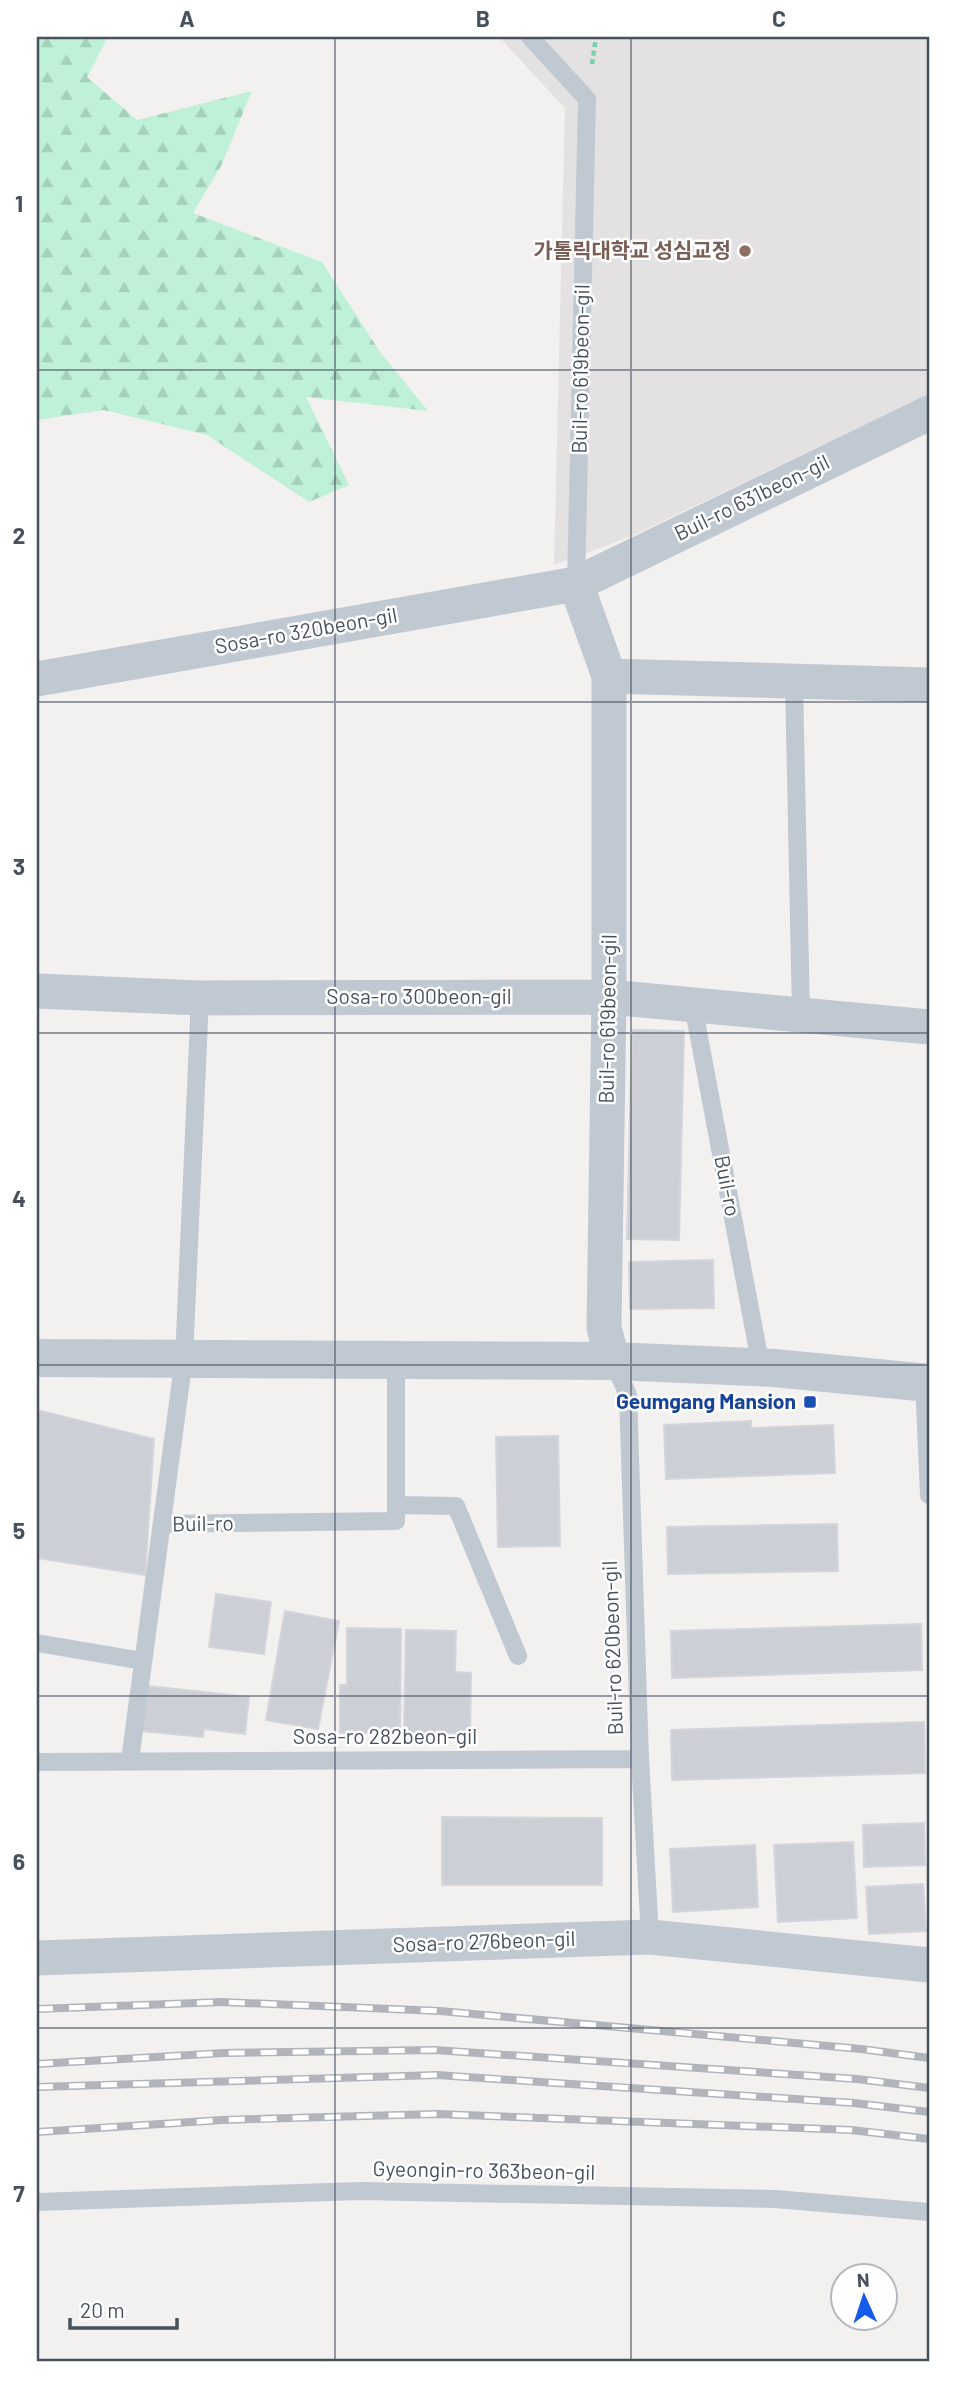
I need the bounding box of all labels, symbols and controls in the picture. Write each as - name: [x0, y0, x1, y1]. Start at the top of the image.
- text: A: [179, 4, 195, 32]
- text: B: [476, 4, 490, 32]
- text: C: [772, 4, 786, 32]
- text: 1: [15, 189, 23, 217]
- place label: 가톨릭대학교 성심교정: [534, 237, 731, 262]
- marker: 가톨릭대학교 성심교정: [737, 243, 753, 259]
- street label: Buil-ro 619beon-gil: [566, 284, 593, 454]
- street label: Buil-ro 631beon-gil: [670, 448, 833, 545]
- text: 2: [13, 521, 25, 549]
- street label: Sosa-ro 320beon-gil: [213, 601, 399, 658]
- text: 3: [13, 852, 25, 880]
- street label: Buil-ro 619beon-gil: [593, 934, 620, 1104]
- street label: Sosa-ro 300beon-gil: [326, 983, 512, 1008]
- street label: Buil-ro: [710, 1153, 747, 1218]
- text: 4: [12, 1184, 26, 1212]
- place label: Geumgang Mansion: [616, 1388, 796, 1413]
- marker: Geumgang Mansion: [802, 1394, 818, 1410]
- street label: Buil-ro: [172, 1509, 234, 1536]
- text: 5: [13, 1516, 25, 1544]
- street label: Buil-ro 620beon-gil: [596, 1560, 627, 1736]
- street label: Sosa-ro 282beon-gil: [293, 1723, 477, 1748]
- text: 6: [13, 1847, 25, 1875]
- street label: Sosa-ro 276beon-gil: [392, 1925, 576, 1956]
- street label: Gyeongin-ro 363beon-gil: [372, 2155, 596, 2184]
- text: 7: [13, 2179, 25, 2207]
- north arrow: [830, 2262, 900, 2332]
- text: N: [856, 2268, 870, 2291]
- scale bar: [70, 2286, 177, 2330]
- text: 20 m: [80, 2297, 125, 2322]

